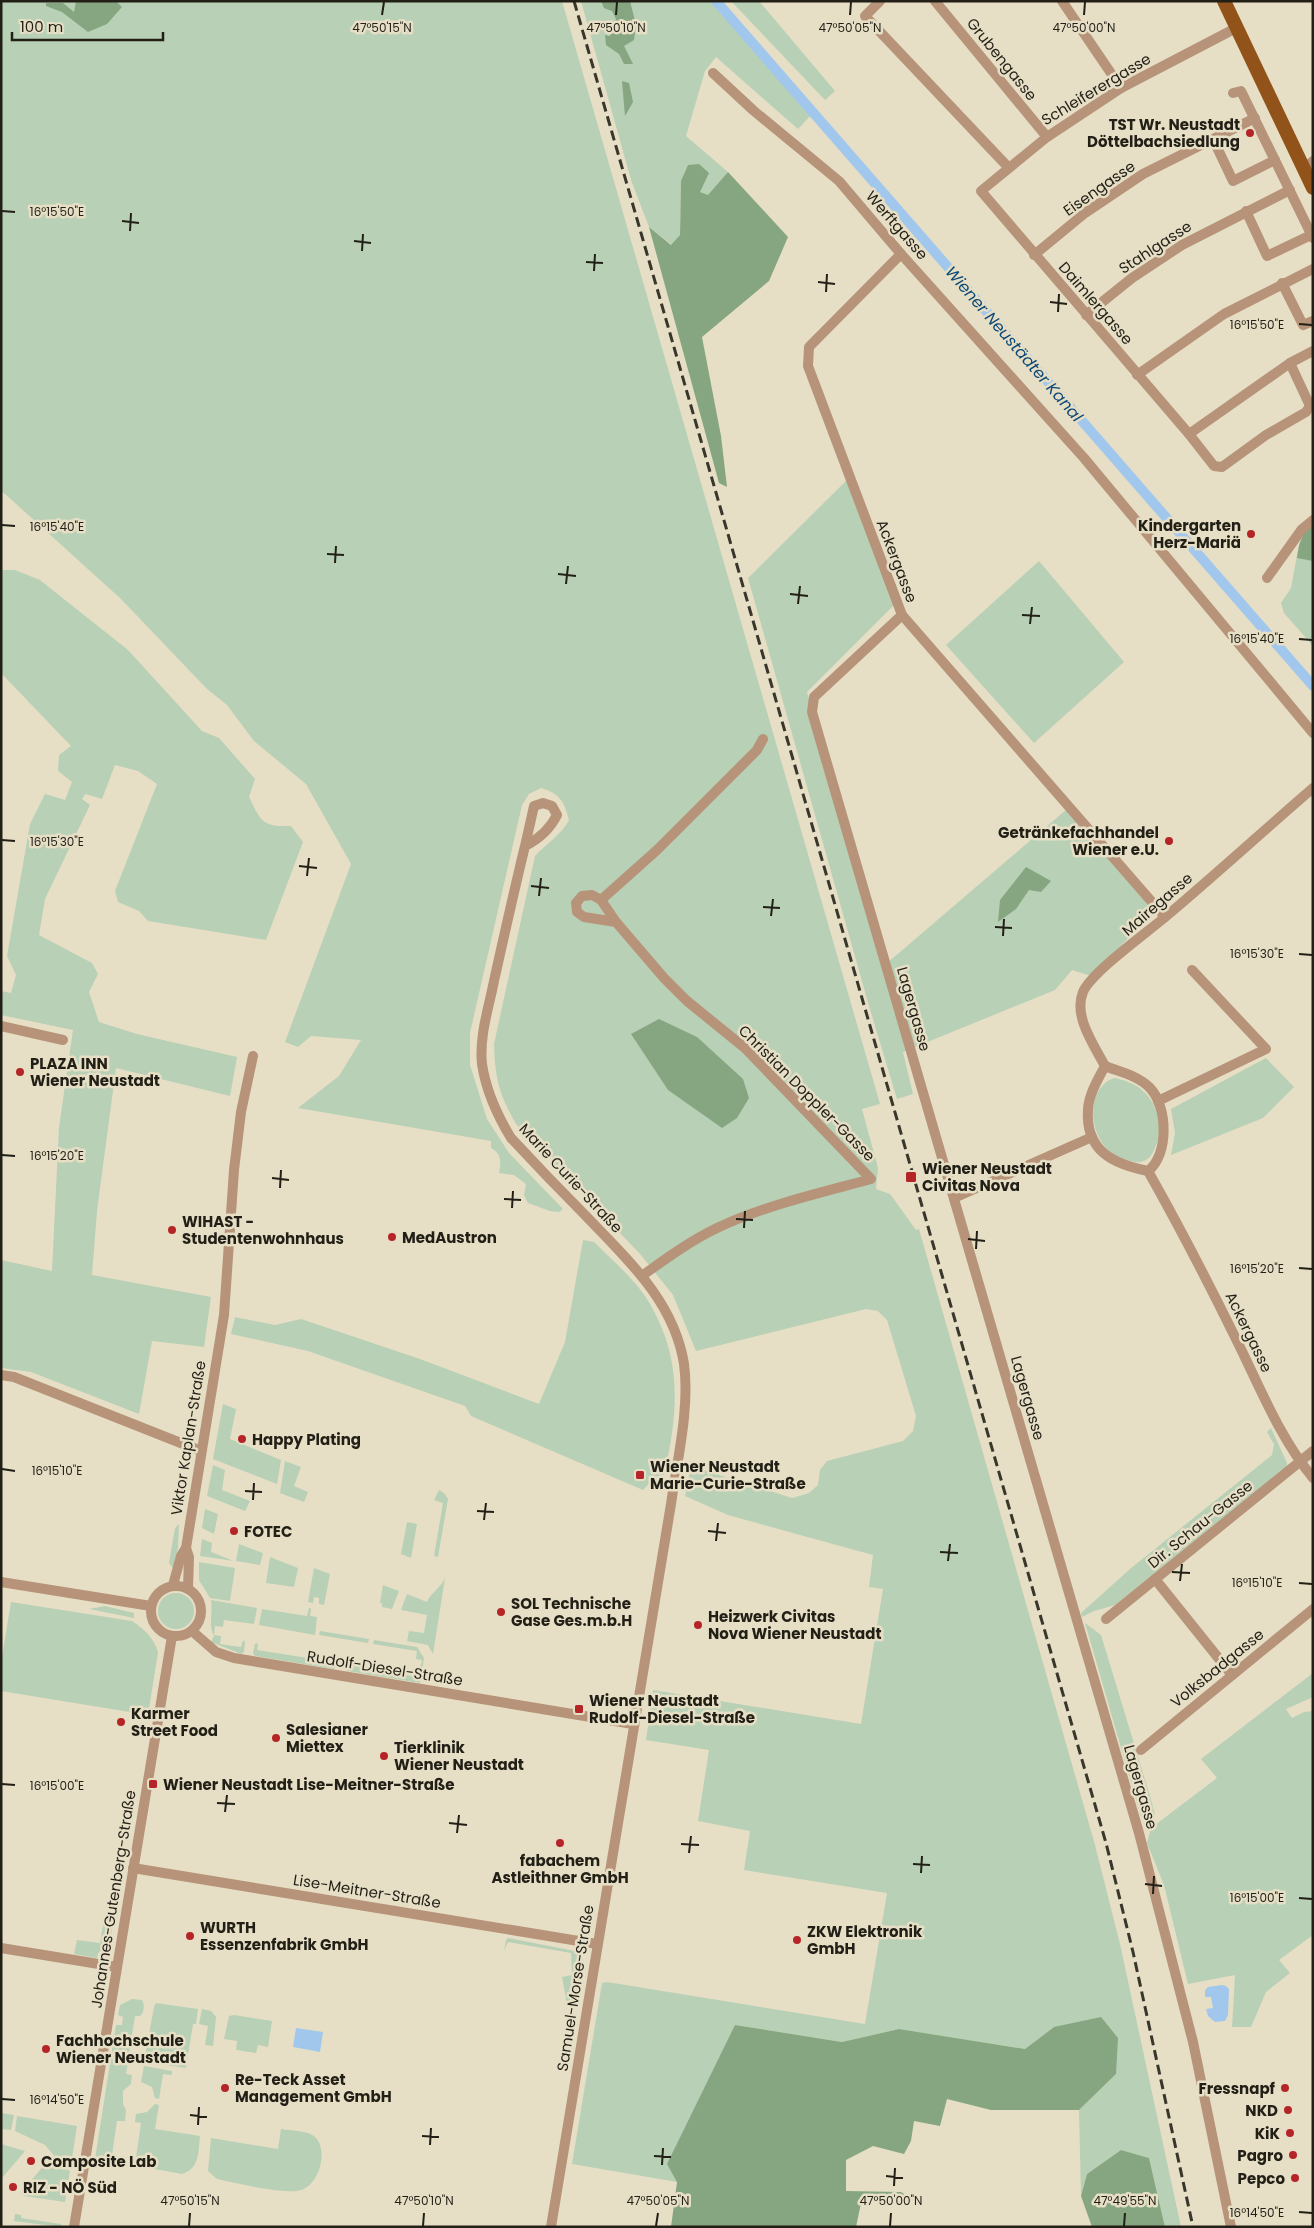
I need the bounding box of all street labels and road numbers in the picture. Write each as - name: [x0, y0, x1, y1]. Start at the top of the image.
- street label: Grubengasse: [962, 13, 1042, 105]
- street label: Schleiferergasse: [1037, 48, 1155, 130]
- street label: Eisengasse: [1059, 155, 1139, 221]
- street label: Werftgasse: [861, 186, 933, 264]
- street label: Stahlgasse: [1115, 216, 1195, 278]
- street label: Daimlergasse: [1054, 257, 1138, 349]
- street label: Ackergasse: [872, 517, 922, 605]
- street label: Mairegasse: [1117, 868, 1197, 940]
- street label: Lagergasse: [892, 964, 936, 1054]
- street label: Christian Doppler-Gasse: [734, 1020, 880, 1166]
- street label: Marie Curie-Straße: [514, 1118, 628, 1238]
- street label: Ackergasse: [1220, 1288, 1278, 1376]
- street label: Lagergasse: [1006, 1353, 1050, 1443]
- street label: Viktor Kaplan-Straße: [165, 1359, 211, 1517]
- street label: Dir. Schau-Gasse: [1143, 1475, 1257, 1573]
- street label: Volksbadgasse: [1166, 1624, 1268, 1712]
- street label: Rudolf-Diesel-Straße: [306, 1645, 464, 1691]
- street label: Lagergasse: [1119, 1742, 1163, 1832]
- street label: Johannes-Gutenberg-Straße: [85, 1788, 141, 2010]
- street label: Lise-Meitner-Straße: [292, 1869, 442, 1913]
- street label: Samuel-Morse-Straße: [551, 1903, 599, 2073]

